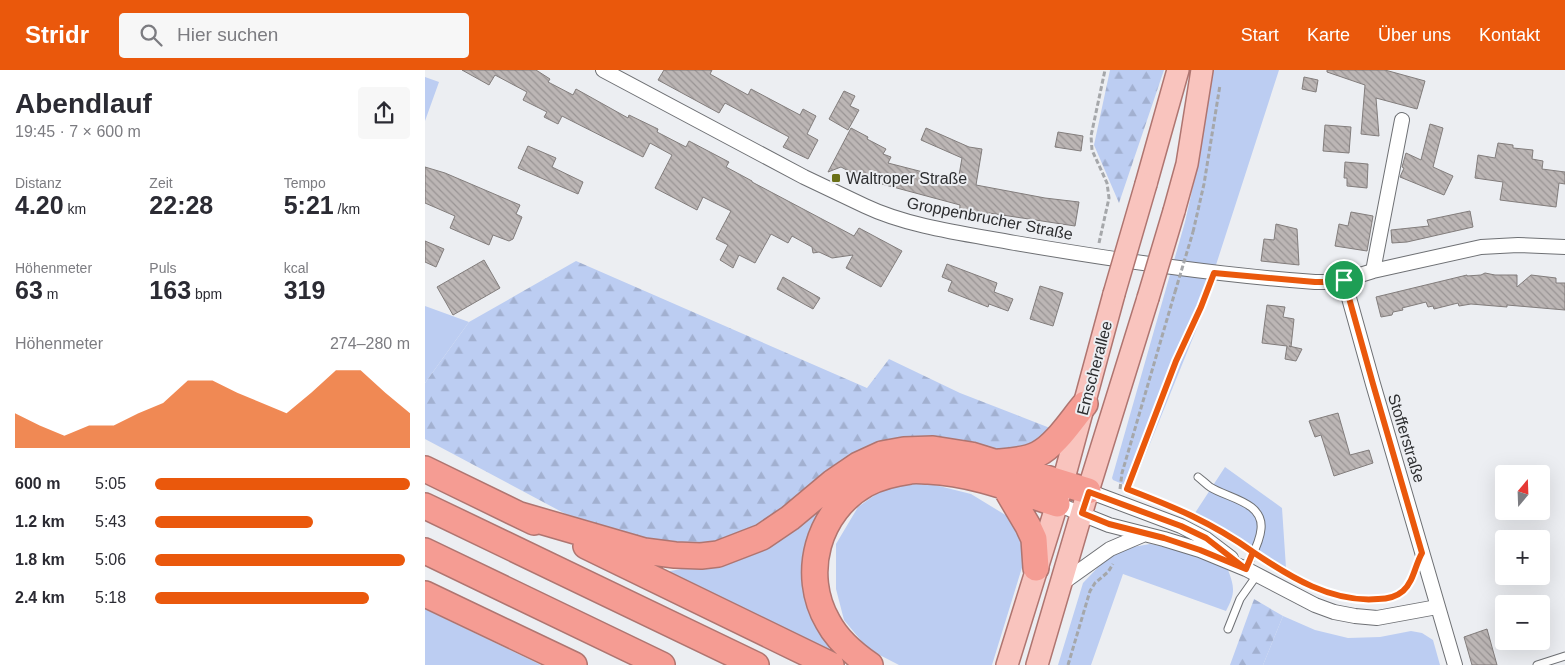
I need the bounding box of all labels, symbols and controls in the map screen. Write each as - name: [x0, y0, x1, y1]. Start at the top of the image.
- search box: [119, 13, 469, 58]
- text: Stridr: [25, 21, 89, 48]
- icon: search: [137, 21, 165, 49]
- text: Hier suchen: [177, 24, 278, 45]
- text: Start: [1241, 25, 1279, 45]
- text: Karte: [1307, 25, 1350, 45]
- text: Über uns: [1378, 25, 1451, 45]
- text: Kontakt: [1479, 25, 1540, 45]
- button: share: [358, 87, 410, 139]
- text: Abendlauf: [15, 88, 152, 119]
- text: 19:45 · 7 × 600 m: [15, 123, 141, 140]
- place label: Waltroper Straße: [846, 170, 967, 187]
- marker: Waltroper Straße: [830, 172, 842, 184]
- text: Distanz: [15, 175, 62, 191]
- text: Zeit: [149, 175, 173, 191]
- text: Tempo: [284, 175, 326, 191]
- text: 4.20: [15, 191, 64, 219]
- text: 22:28: [149, 191, 213, 219]
- text: 5:21: [284, 191, 334, 219]
- street label: Groppenbrucher Straße: [905, 194, 1075, 243]
- text: km: [64, 201, 86, 217]
- text: /km: [334, 201, 360, 217]
- pin: [1323, 259, 1365, 301]
- text: Höhenmeter: [15, 260, 92, 276]
- text: Puls: [149, 260, 177, 276]
- text: kcal: [284, 260, 309, 276]
- icon: arrive: [1330, 266, 1358, 294]
- text: 63: [15, 276, 43, 304]
- text: 163: [149, 276, 191, 304]
- text: 319: [284, 276, 325, 304]
- text: m: [43, 286, 58, 302]
- text: bpm: [191, 286, 222, 302]
- street label: Emscherallee: [1074, 319, 1115, 417]
- text: Höhenmeter: [15, 335, 103, 352]
- text: 274–280 m: [330, 335, 410, 352]
- street label: Stofferstraße: [1385, 392, 1428, 485]
- north arrow: [1495, 465, 1550, 520]
- map controls: [1495, 465, 1550, 650]
- text: 600 m: [15, 475, 60, 492]
- text: 5:05: [95, 475, 126, 492]
- text: 1.2 km: [15, 513, 65, 530]
- text: 5:43: [95, 513, 126, 530]
- button: +: [1495, 530, 1550, 585]
- text: 1.8 km: [15, 551, 65, 568]
- text: 5:06: [95, 551, 126, 568]
- text: 2.4 km: [15, 589, 65, 606]
- text: 5:18: [95, 589, 126, 606]
- button: −: [1495, 595, 1550, 650]

